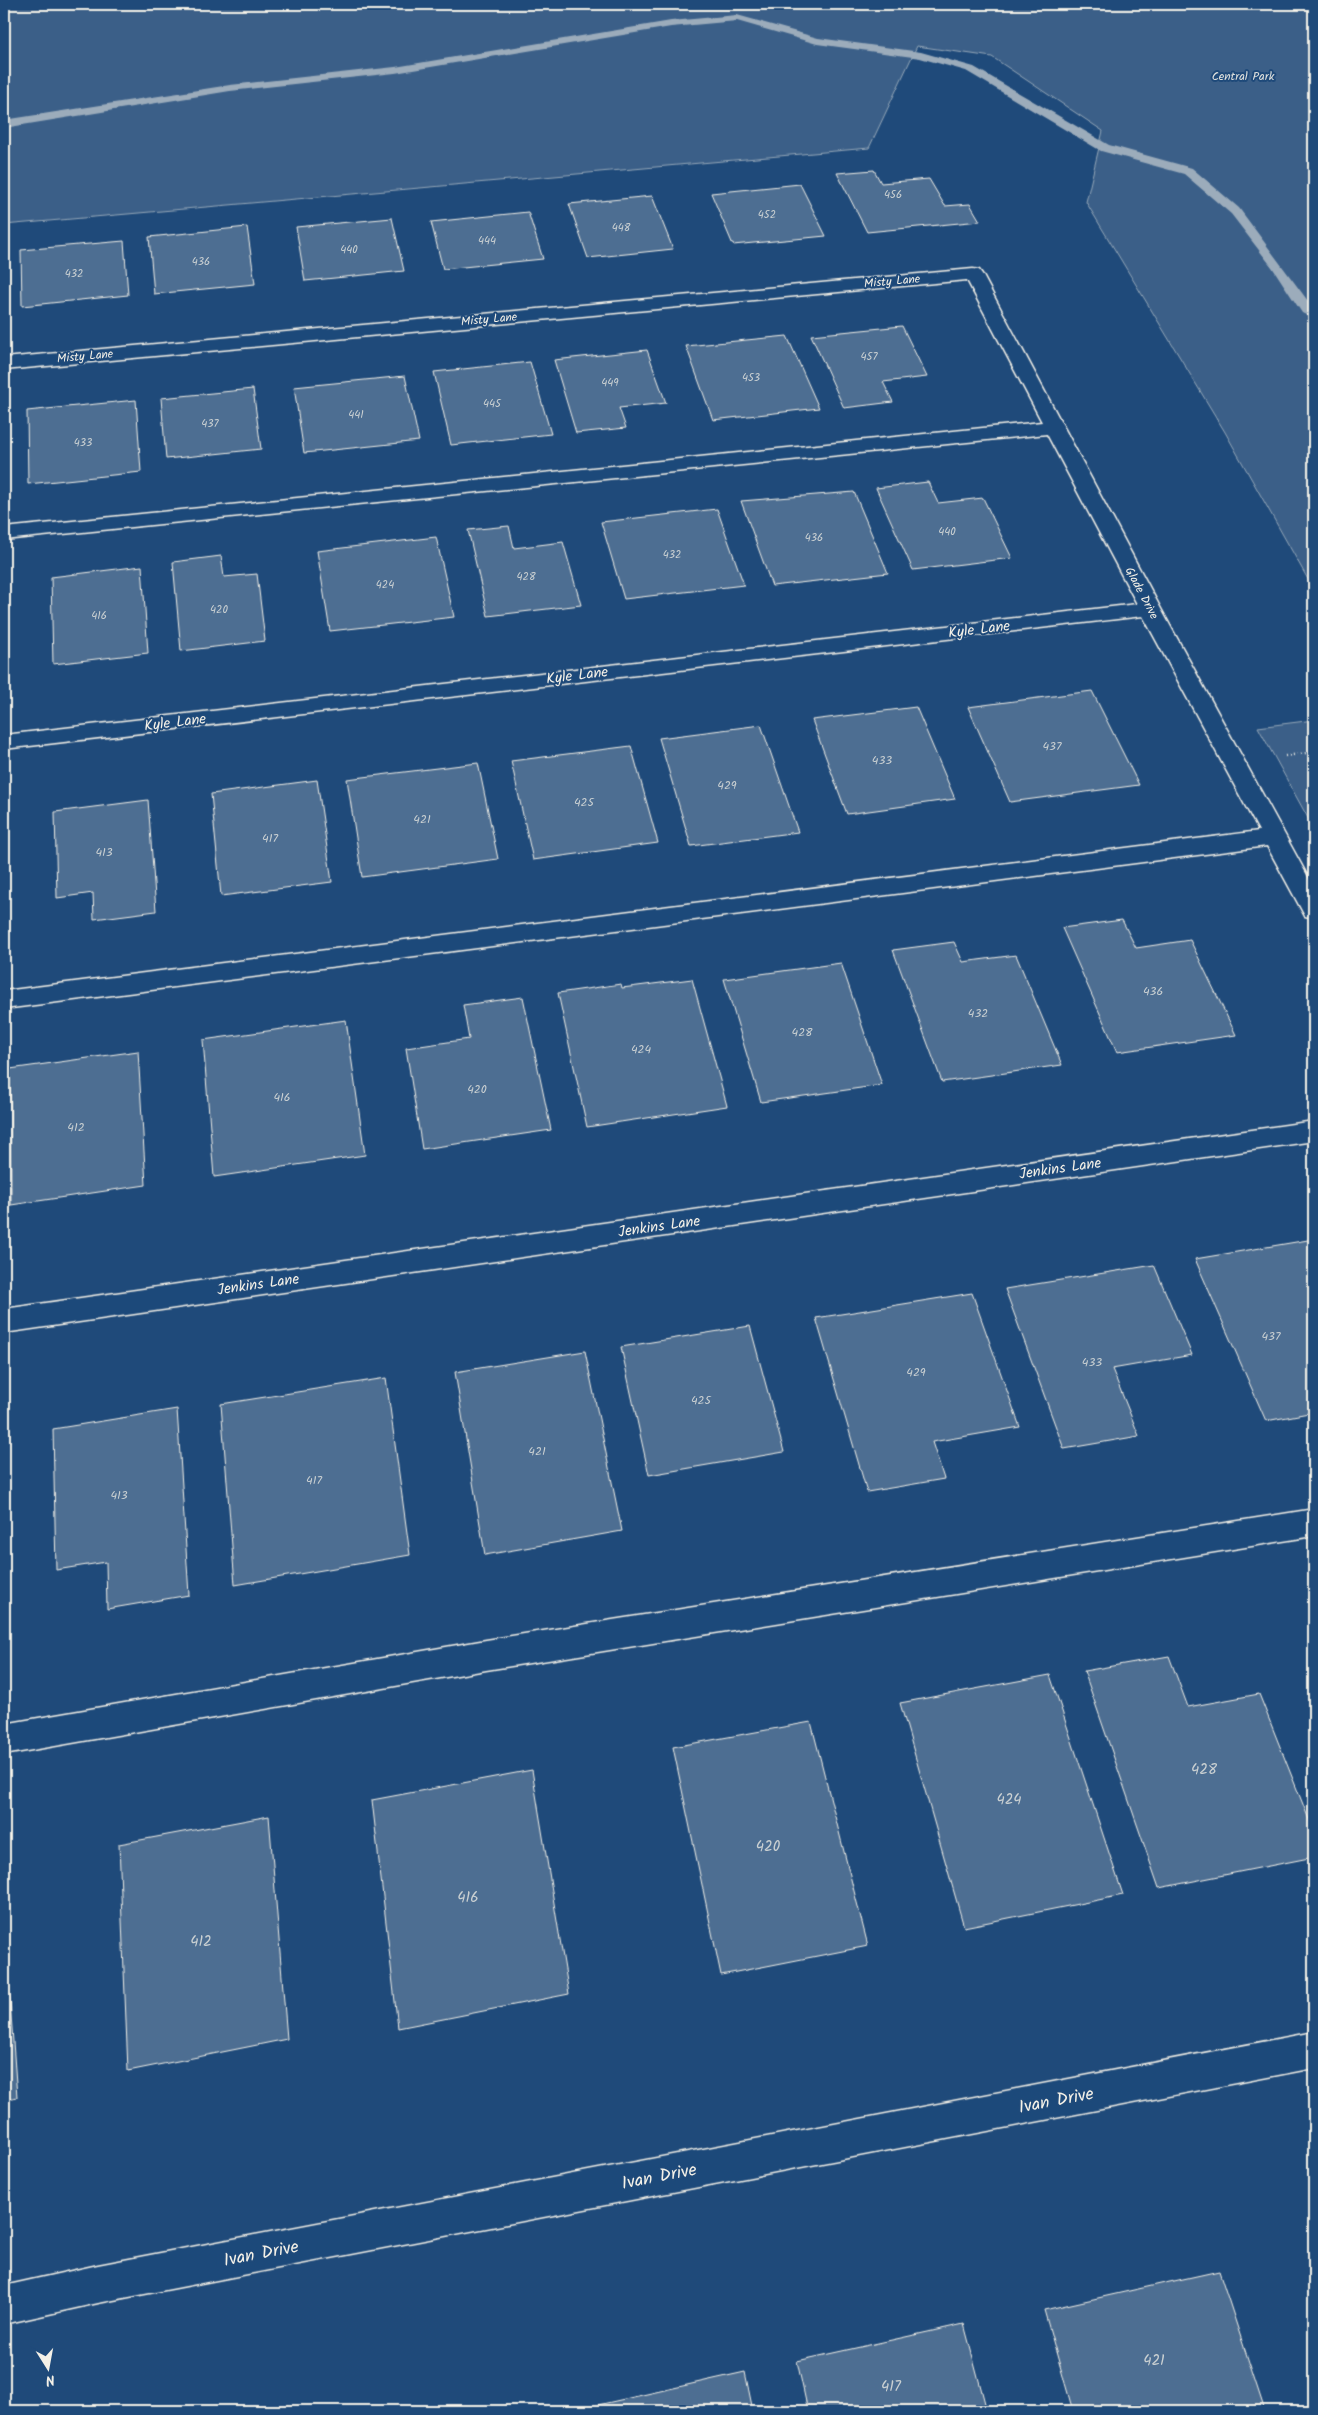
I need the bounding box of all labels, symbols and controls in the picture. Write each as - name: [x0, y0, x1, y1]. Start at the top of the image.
- park label: Central Park: [1212, 67, 1275, 86]
- house number: 456: [884, 186, 902, 204]
- house number: 452: [758, 206, 776, 224]
- house number: 448: [612, 219, 631, 237]
- house number: 444: [478, 232, 496, 250]
- house number: 440: [340, 241, 358, 259]
- house number: 436: [192, 253, 210, 271]
- house number: 432: [65, 265, 83, 283]
- street label: Misty Lane: [863, 270, 922, 293]
- street label: Misty Lane: [460, 308, 519, 331]
- street label: Misty Lane: [56, 345, 115, 368]
- house number: 457: [860, 348, 878, 366]
- house number: 453: [742, 369, 760, 387]
- house number: 449: [601, 374, 619, 392]
- house number: 445: [483, 395, 502, 413]
- house number: 441: [348, 406, 364, 424]
- house number: 437: [201, 415, 220, 433]
- house number: 433: [74, 434, 92, 452]
- house number: 440: [938, 523, 956, 541]
- house number: 436: [805, 529, 823, 547]
- house number: 432: [663, 546, 681, 564]
- street label: Glade Drive: [1120, 564, 1164, 623]
- house number: 428: [516, 568, 536, 586]
- house number: 424: [376, 576, 394, 594]
- house number: 420: [210, 601, 228, 619]
- house number: 416: [91, 607, 107, 625]
- street label: Kyle Lane: [947, 614, 1012, 646]
- street label: Kyle Lane: [545, 660, 610, 692]
- street label: Kyle Lane: [143, 707, 208, 739]
- house number: 437: [1043, 737, 1062, 756]
- house number: 433: [872, 751, 892, 770]
- house number: 429: [717, 776, 737, 795]
- house number: 425: [574, 793, 596, 812]
- house number: 421: [413, 810, 431, 829]
- house number: 417: [262, 829, 278, 848]
- house number: 413: [95, 843, 113, 862]
- house number: 436: [1143, 982, 1163, 1001]
- house number: 432: [968, 1004, 988, 1023]
- house number: 428: [792, 1023, 813, 1042]
- house number: 424: [631, 1040, 651, 1059]
- house number: 420: [467, 1080, 487, 1099]
- house number: 416: [273, 1088, 291, 1107]
- house number: 412: [67, 1118, 85, 1137]
- street label: Jenkins Lane: [1017, 1151, 1103, 1187]
- street label: Jenkins Lane: [616, 1209, 702, 1245]
- street label: Jenkins Lane: [215, 1267, 301, 1303]
- house number: 437: [1262, 1327, 1281, 1346]
- house number: 433: [1082, 1353, 1102, 1372]
- house number: 429: [906, 1363, 926, 1382]
- house number: 425: [691, 1391, 713, 1410]
- house number: 421: [528, 1442, 546, 1461]
- house number: 417: [306, 1471, 322, 1490]
- house number: 413: [110, 1486, 128, 1505]
- house number: 428: [1191, 1758, 1218, 1782]
- house number: 424: [996, 1788, 1022, 1812]
- house number: 420: [756, 1835, 781, 1859]
- house number: 416: [457, 1886, 479, 1910]
- house number: 412: [190, 1930, 212, 1954]
- street label: Ivan Drive: [1016, 2080, 1096, 2123]
- street label: Ivan Drive: [619, 2156, 699, 2199]
- street label: Ivan Drive: [221, 2233, 301, 2276]
- north arrow: [22, 2342, 72, 2392]
- house number: 421: [1143, 2349, 1165, 2373]
- text: N: [44, 2368, 57, 2391]
- house number: 417: [881, 2375, 902, 2399]

